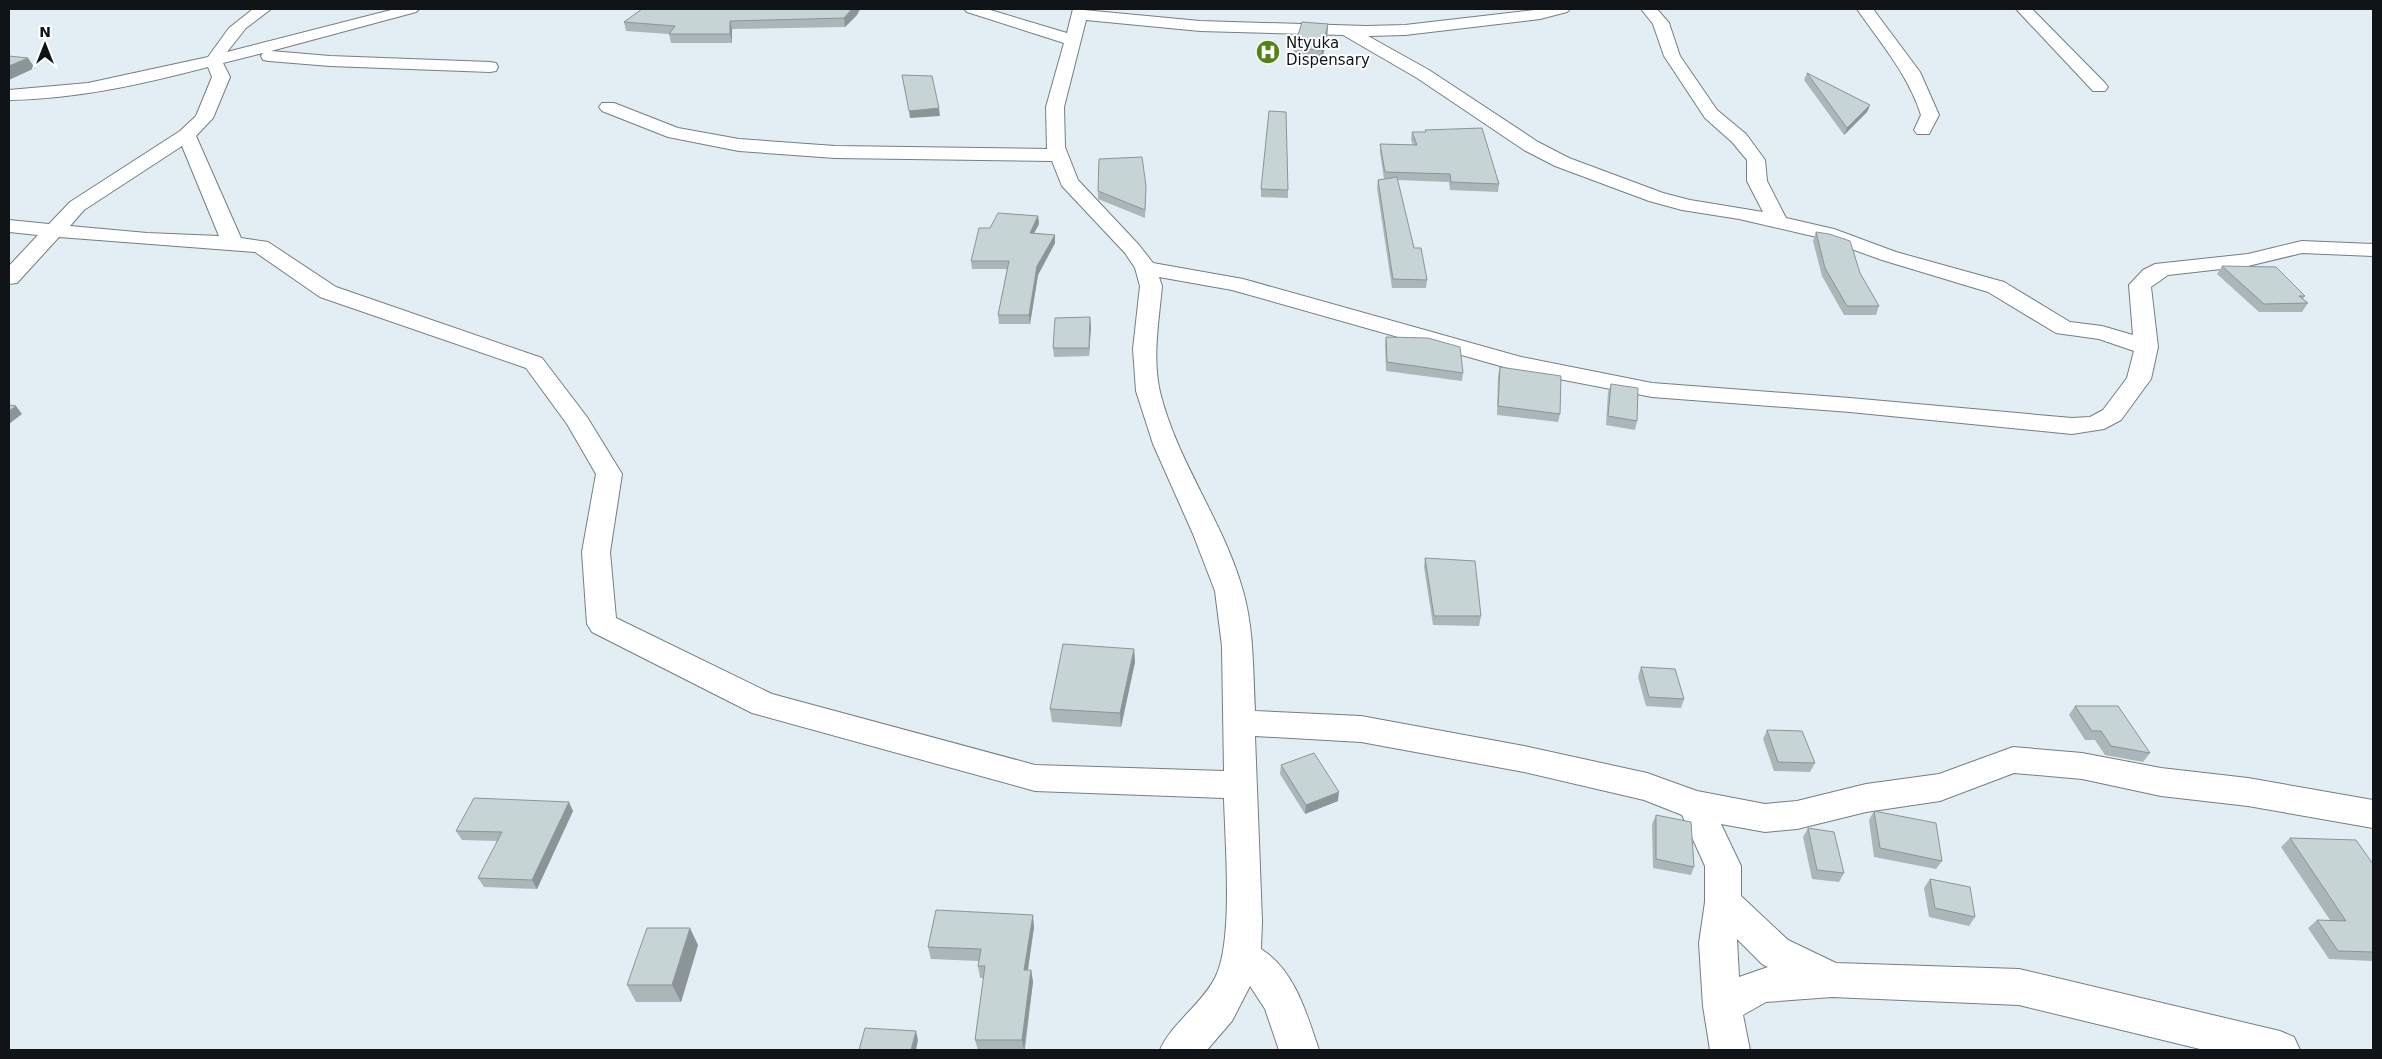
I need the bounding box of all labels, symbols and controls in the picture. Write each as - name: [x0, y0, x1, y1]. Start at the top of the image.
- north arrow: [20, 20, 70, 70]
- text: N: [39, 24, 51, 40]
- place label: Ntyuka Dispensary: [1286, 34, 1370, 69]
- hospital icon: Ntyuka Dispensary: [1255, 39, 1281, 65]

